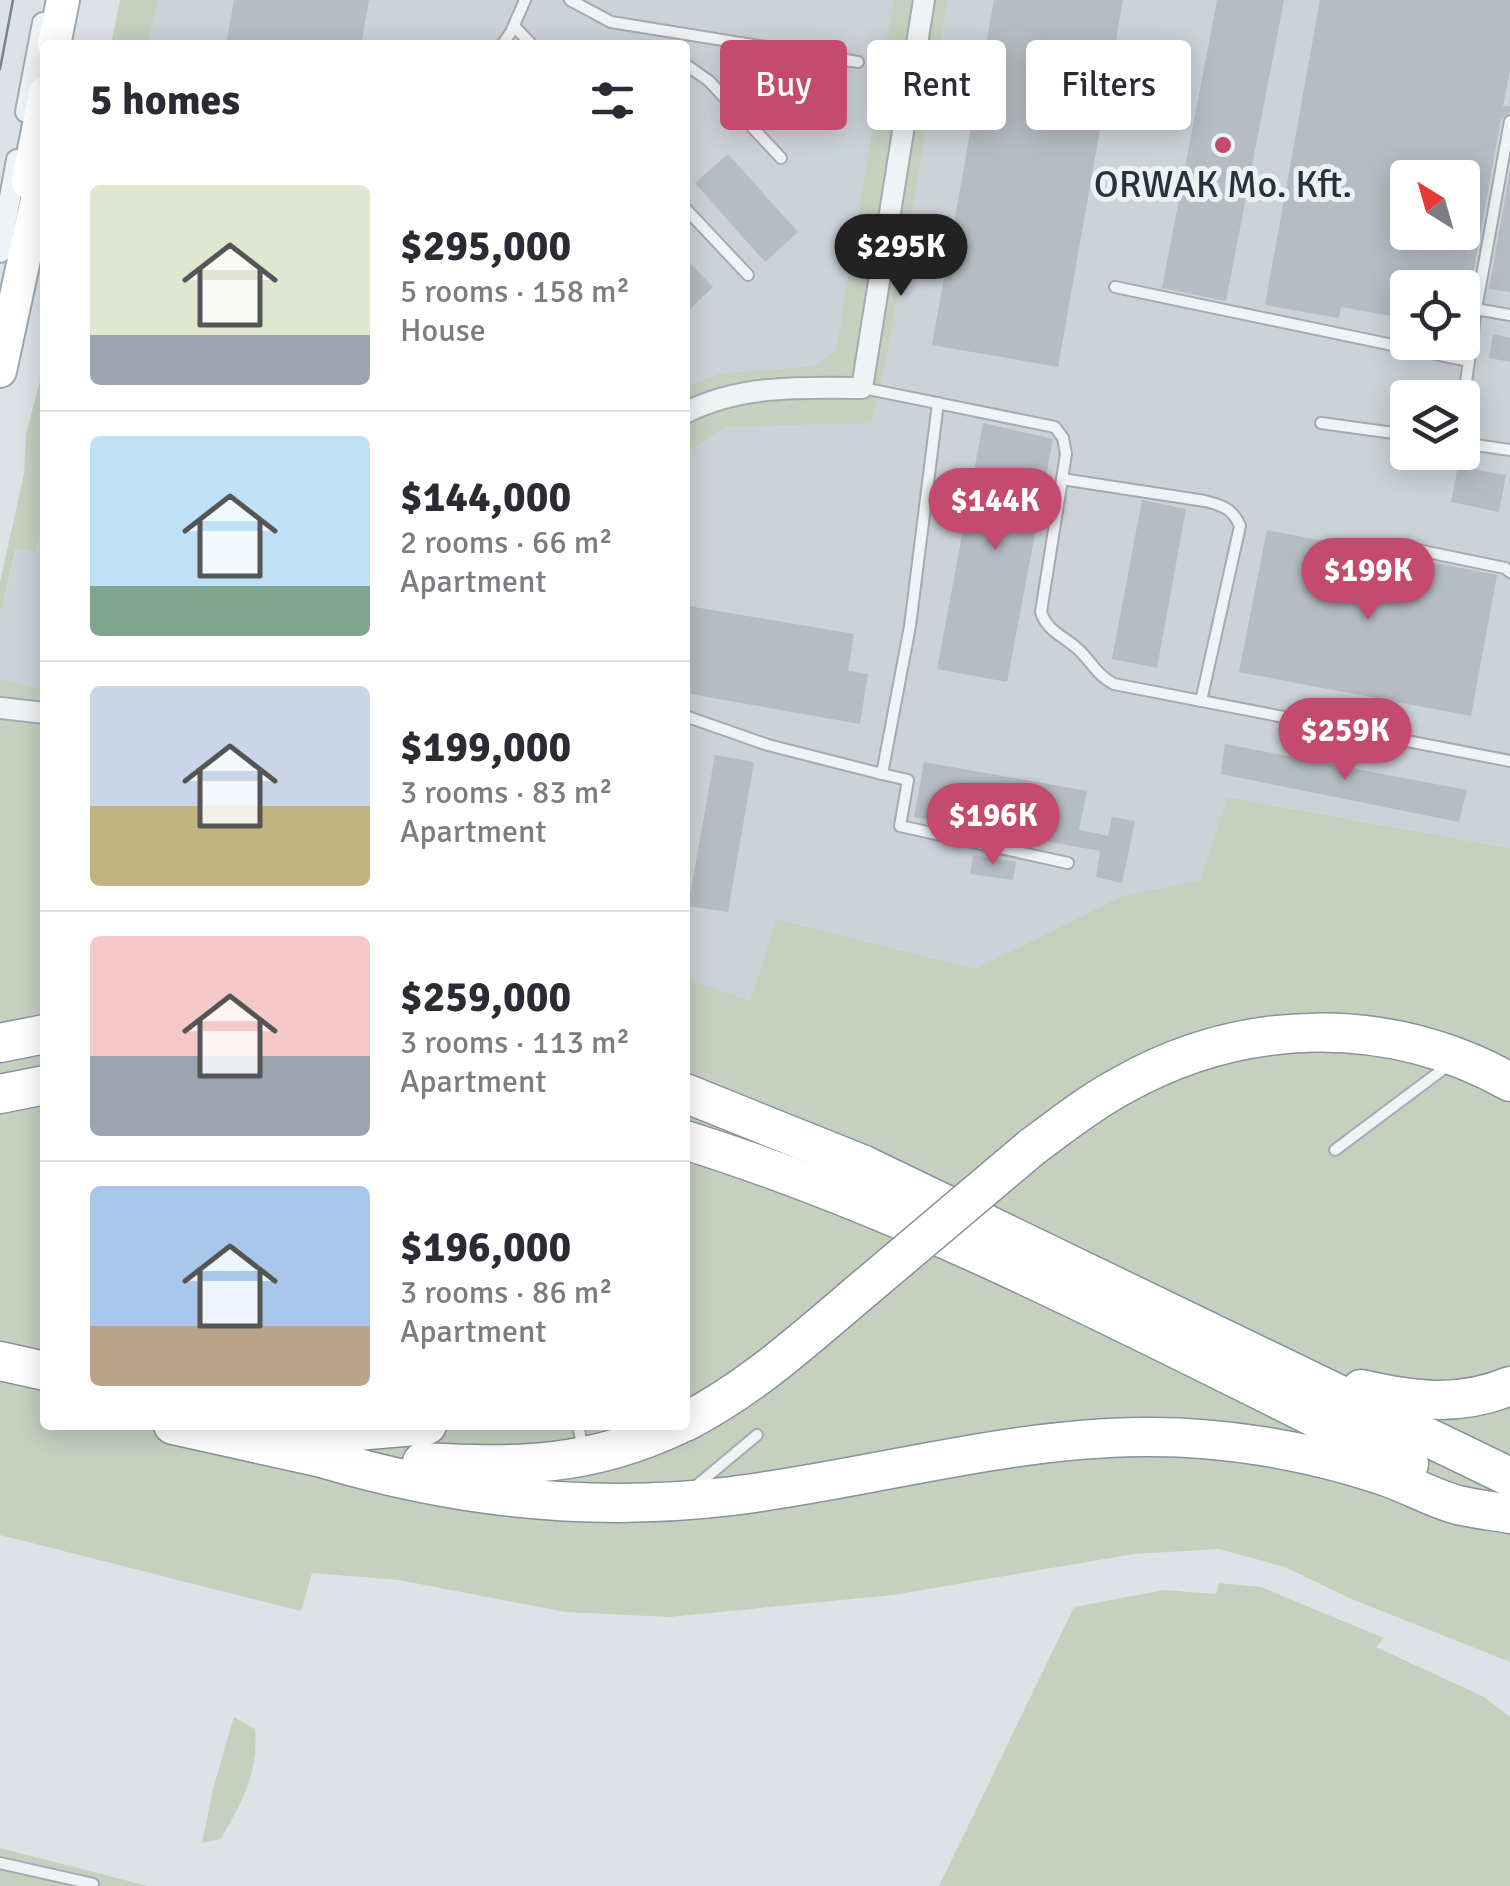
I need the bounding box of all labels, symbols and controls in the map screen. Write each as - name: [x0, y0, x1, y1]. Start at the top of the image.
- chip: Buy: [720, 40, 847, 130]
- chip: Rent: [867, 40, 1006, 130]
- chip: Filters: [1026, 40, 1191, 130]
- icon: filters: [585, 73, 640, 128]
- text: 5 homes: [90, 75, 240, 126]
- marker: ORWAK Mo. Kft.: [1212, 134, 1234, 156]
- north arrow: [1390, 160, 1480, 250]
- map controls: [1390, 160, 1480, 470]
- place label: ORWAK Mo. Kft.: [1094, 161, 1352, 208]
- pin: $295K: [831, 214, 971, 299]
- text: $295,000: [400, 221, 571, 272]
- icon: home: [170, 225, 290, 345]
- text: $295K: [857, 227, 945, 266]
- button: locate: [1390, 270, 1480, 360]
- text: 5 rooms · 158 m²: [400, 272, 630, 311]
- text: House: [400, 311, 486, 350]
- button: layers: [1390, 380, 1480, 470]
- pin: $144K: [925, 468, 1065, 553]
- text: $144,000: [400, 472, 571, 523]
- icon: home: [170, 476, 290, 596]
- text: $144K: [951, 481, 1039, 520]
- text: 2 rooms · 66 m²: [400, 523, 613, 562]
- pin: $199K: [1298, 538, 1438, 623]
- text: $199K: [1324, 551, 1412, 590]
- text: Apartment: [400, 562, 547, 601]
- pin: $259K: [1275, 698, 1415, 783]
- text: $259K: [1301, 711, 1389, 750]
- text: $199,000: [400, 722, 571, 773]
- icon: home: [170, 726, 290, 846]
- text: 3 rooms · 83 m²: [400, 773, 613, 812]
- pin: $196K: [923, 783, 1063, 868]
- text: $196K: [949, 796, 1037, 835]
- text: Apartment: [400, 812, 547, 851]
- text: $259,000: [400, 972, 571, 1023]
- icon: home: [170, 976, 290, 1096]
- text: 3 rooms · 113 m²: [400, 1023, 630, 1062]
- text: Apartment: [400, 1062, 547, 1101]
- text: $196,000: [400, 1222, 571, 1273]
- icon: home: [170, 1226, 290, 1346]
- text: 3 rooms · 86 m²: [400, 1273, 613, 1312]
- text: Apartment: [400, 1312, 547, 1351]

